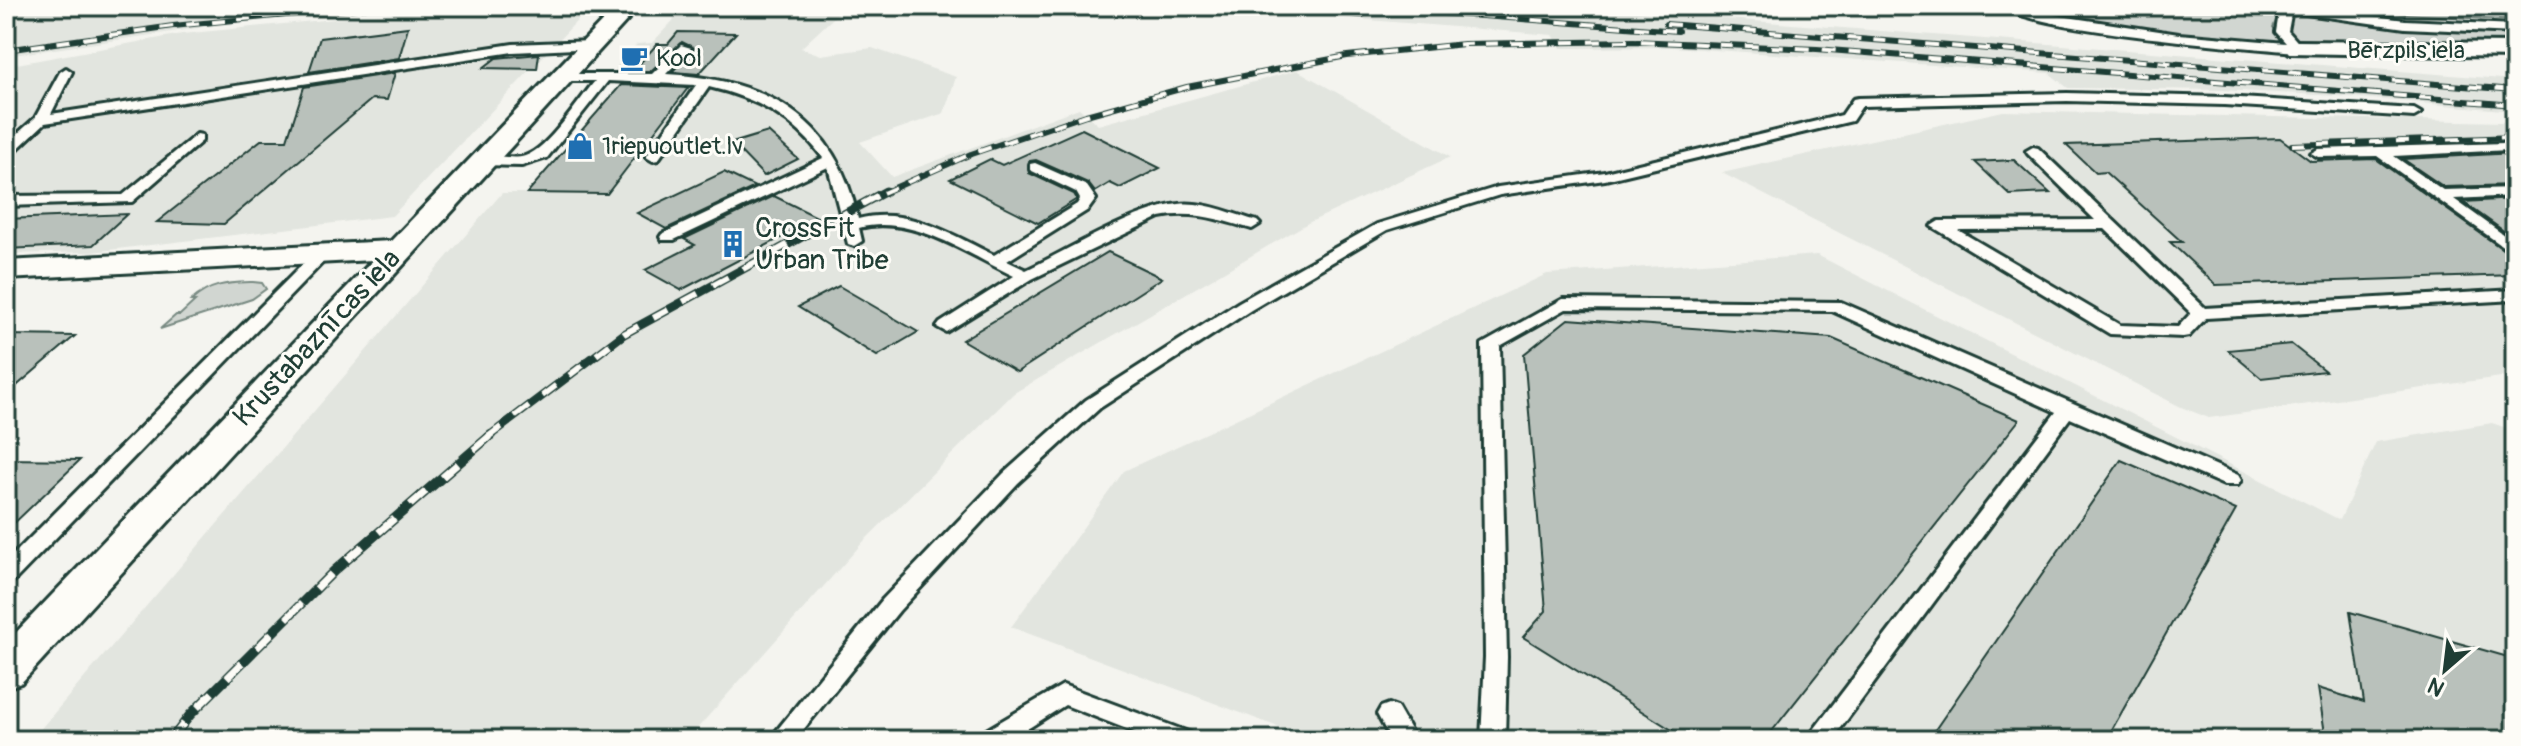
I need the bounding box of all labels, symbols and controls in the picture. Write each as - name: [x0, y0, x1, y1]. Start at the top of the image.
- street label: Bērzpils iela: [2347, 36, 2465, 65]
- cafe icon: Kool: [619, 43, 649, 73]
- place label: Kool: [656, 44, 702, 73]
- shop icon: 1riepuoutlet.lv: [565, 131, 595, 161]
- place label: 1riepuoutlet.lv: [602, 132, 743, 161]
- place label: CrossFit Urban Tribe: [755, 211, 889, 278]
- building icon: CrossFit Urban Tribe: [718, 229, 748, 259]
- street label: Krustabaznīcas iela: [226, 242, 408, 434]
- north arrow: [2405, 630, 2485, 710]
- text: N: [2423, 671, 2449, 703]

